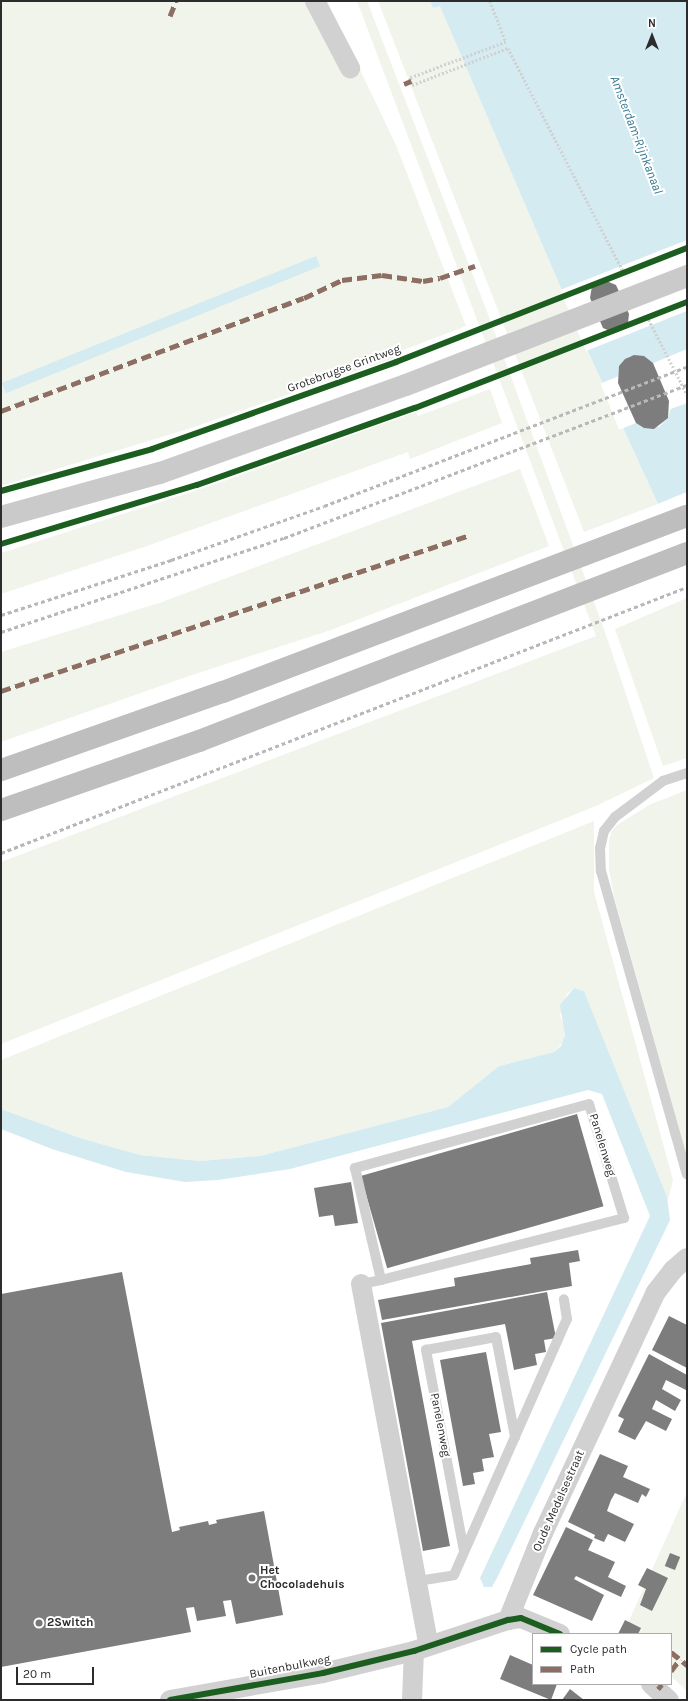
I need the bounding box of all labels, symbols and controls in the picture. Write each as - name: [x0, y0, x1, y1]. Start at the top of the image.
- north arrow: [632, 16, 672, 56]
- text: N: [648, 17, 656, 30]
- water label: Amsterdam-Rijnkanaal: [606, 74, 666, 196]
- street label: Grotebrugse Grintweg: [286, 342, 402, 396]
- street label: Panelenweg: [586, 1112, 618, 1178]
- street label: Panelenweg: [427, 1392, 453, 1458]
- street label: Oude Medelsestraat: [530, 1448, 588, 1554]
- place label: Het Chocoladehuis: [260, 1564, 345, 1592]
- marker: Het Chocoladehuis: [247, 1573, 257, 1583]
- place label: 2Switch: [47, 1616, 94, 1630]
- marker: 2Switch: [34, 1618, 44, 1628]
- legend: [532, 1633, 672, 1685]
- text: Cycle path: [570, 1642, 627, 1656]
- street label: Buitenbulkweg: [248, 1652, 332, 1682]
- scale bar: [18, 1659, 96, 1685]
- text: Path: [570, 1662, 595, 1676]
- text: 20 m: [23, 1667, 51, 1681]

